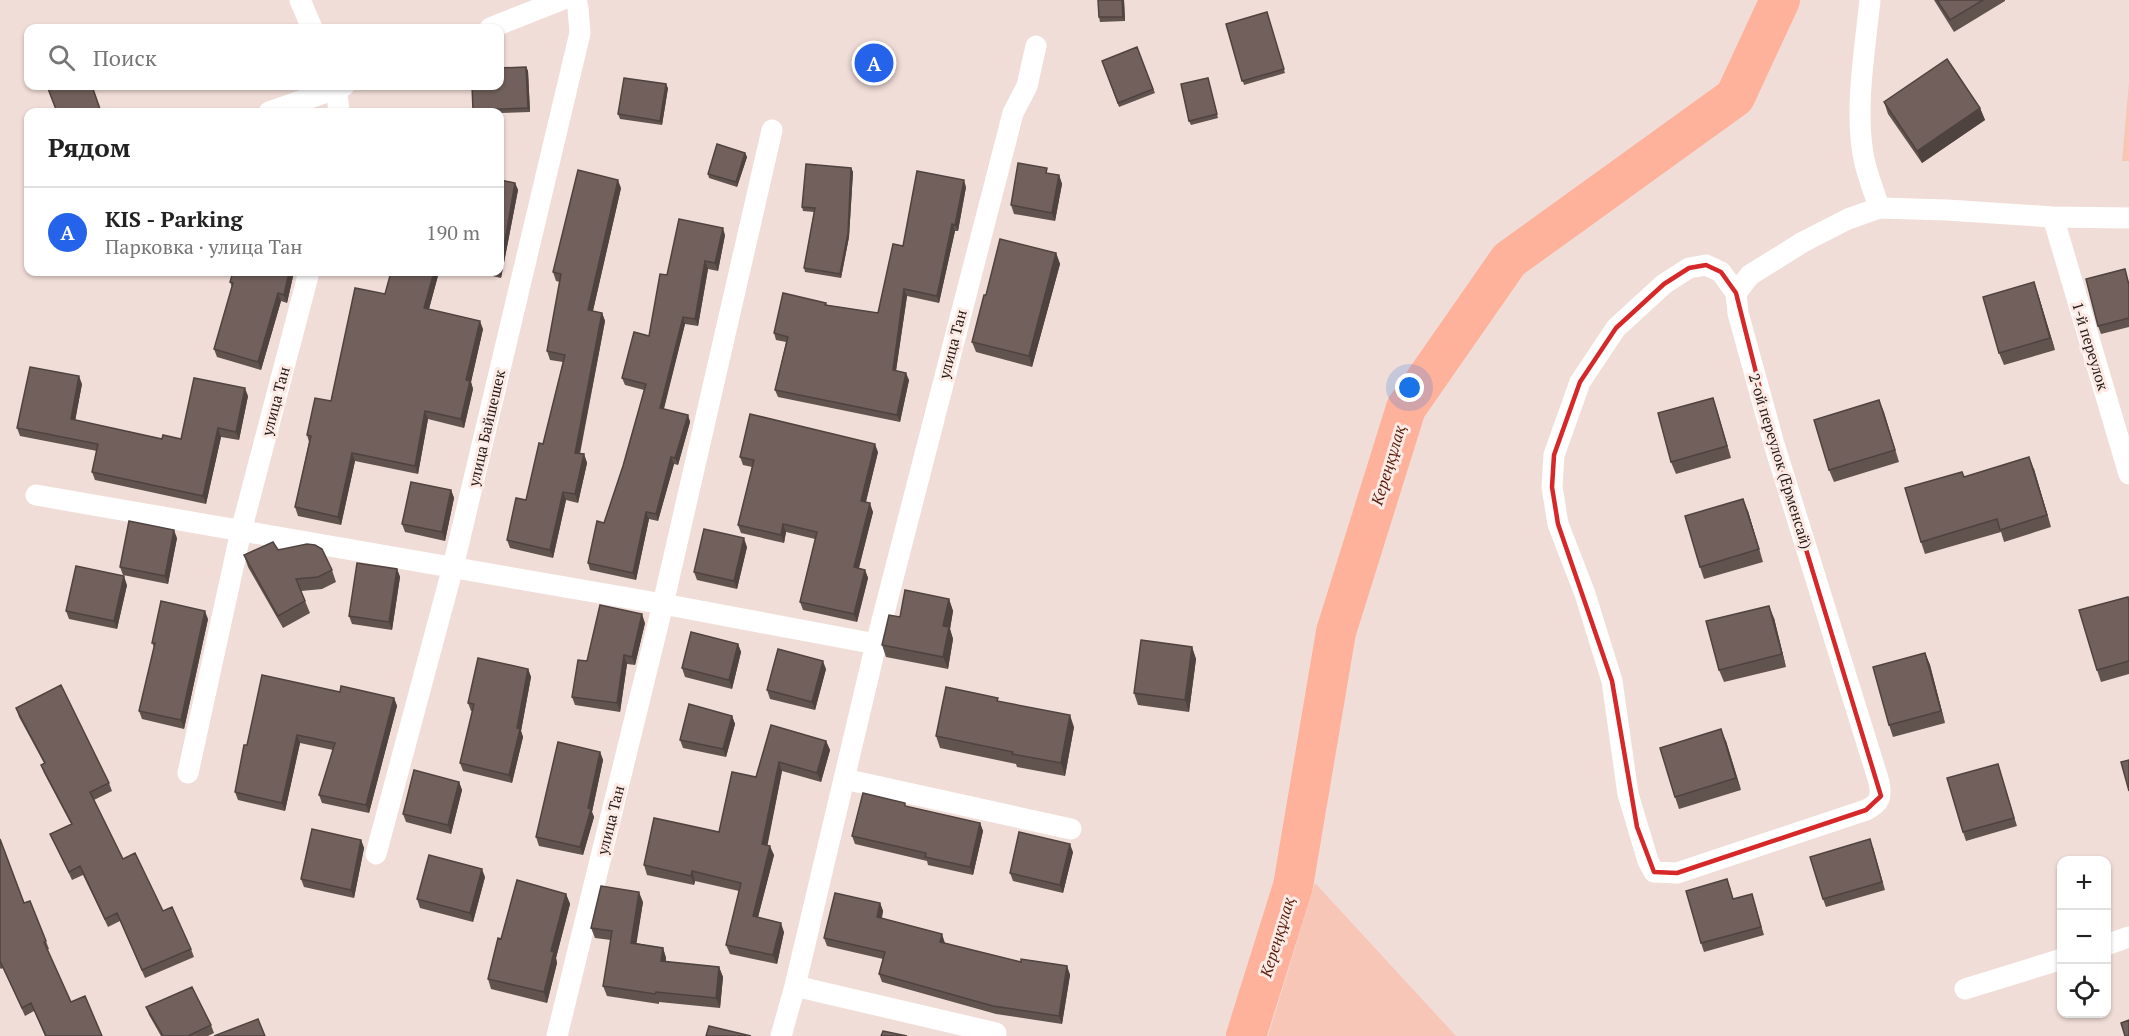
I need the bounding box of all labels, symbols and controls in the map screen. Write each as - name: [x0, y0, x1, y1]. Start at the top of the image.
- search box: [24, 24, 504, 90]
- pin: A: [854, 40, 894, 86]
- icon: search: [45, 41, 78, 74]
- text: Поиск: [93, 43, 157, 72]
- text: Рядом: [48, 130, 131, 164]
- text: KIS - Parking: [105, 204, 243, 233]
- text: A: [60, 219, 75, 246]
- text: 190 m: [426, 219, 480, 246]
- text: Парковка · улица Тан: [105, 233, 303, 260]
- street label: 1-й переулок: [2068, 299, 2114, 393]
- street label: улица Тан: [933, 307, 971, 382]
- street label: улица Тан: [256, 364, 294, 439]
- street label: улица Байшешек: [463, 367, 509, 489]
- street label: 2-ой переулок (Ерменсай): [1745, 371, 1817, 551]
- your location: [1395, 373, 1424, 402]
- water label: Кереңқұлақ: [1365, 422, 1411, 509]
- street label: улица Тан: [592, 783, 628, 858]
- map controls: [2057, 856, 2111, 1018]
- button: +: [2057, 856, 2111, 910]
- water label: Кереңқұлақ: [1254, 894, 1300, 981]
- button: −: [2057, 910, 2111, 964]
- button: locate: [2057, 964, 2111, 1018]

